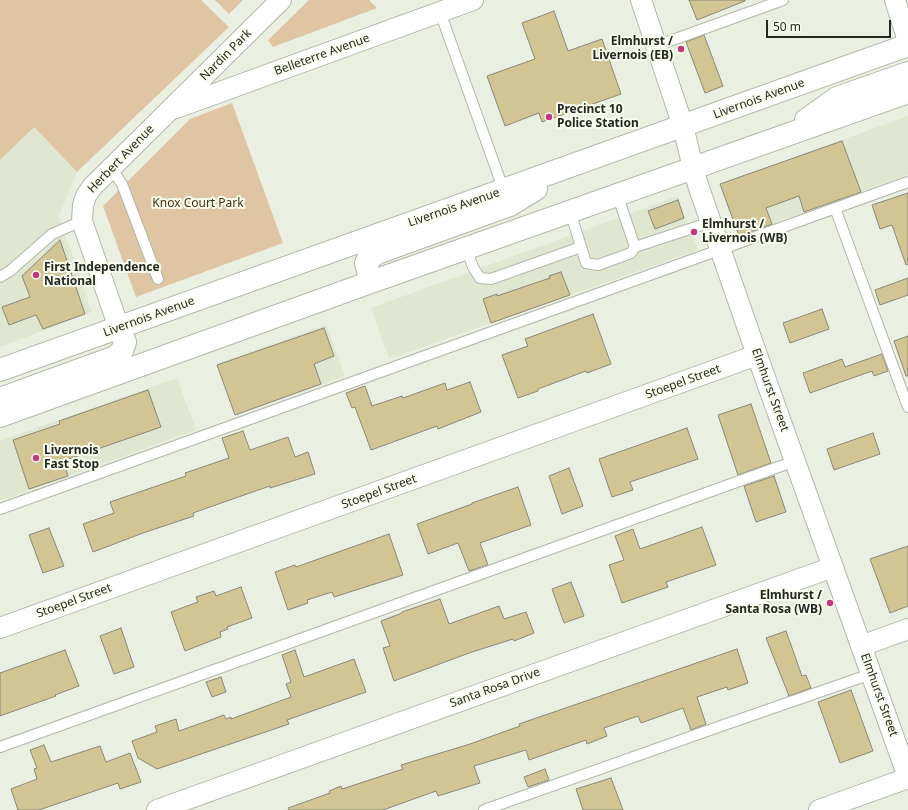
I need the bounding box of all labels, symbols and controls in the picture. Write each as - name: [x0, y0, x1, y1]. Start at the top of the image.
- scale bar: [768, 12, 893, 38]
- text: 50 m: [773, 18, 801, 35]
- street label: Nardin Park: [197, 26, 255, 84]
- street label: Belleterre Avenue: [272, 31, 372, 79]
- place label: Elmhurst / Livernois (EB): [592, 35, 673, 63]
- marker: Elmhurst / Livernois (EB): [676, 44, 686, 54]
- street label: Livernois Avenue: [711, 76, 807, 122]
- place label: Precinct 10 Police Station: [557, 103, 639, 131]
- marker: Precinct 10 Police Station: [544, 112, 554, 122]
- street label: Herbert Avenue: [85, 122, 157, 196]
- street label: Livernois Avenue: [406, 186, 502, 230]
- park label: Knox Court Park: [152, 197, 244, 211]
- place label: Elmhurst / Livernois (WB): [702, 218, 787, 246]
- marker: Elmhurst / Livernois (WB): [689, 227, 699, 237]
- place label: First Independence National: [44, 261, 160, 289]
- marker: First Independence National: [31, 270, 41, 280]
- street label: Livernois Avenue: [101, 294, 197, 340]
- street label: Elmhurst Street: [748, 346, 792, 434]
- street label: Stoepel Street: [644, 362, 722, 402]
- place label: Livernois Fast Stop: [44, 444, 99, 472]
- marker: Livernois Fast Stop: [31, 453, 41, 463]
- street label: Stoepel Street: [340, 472, 418, 512]
- street label: Stoepel Street: [35, 581, 113, 621]
- place label: Elmhurst / Santa Rosa (WB): [725, 589, 822, 617]
- marker: Elmhurst / Santa Rosa (WB): [825, 598, 835, 608]
- street label: Elmhurst Street: [857, 651, 901, 739]
- street label: Santa Rosa Drive: [448, 665, 542, 711]

